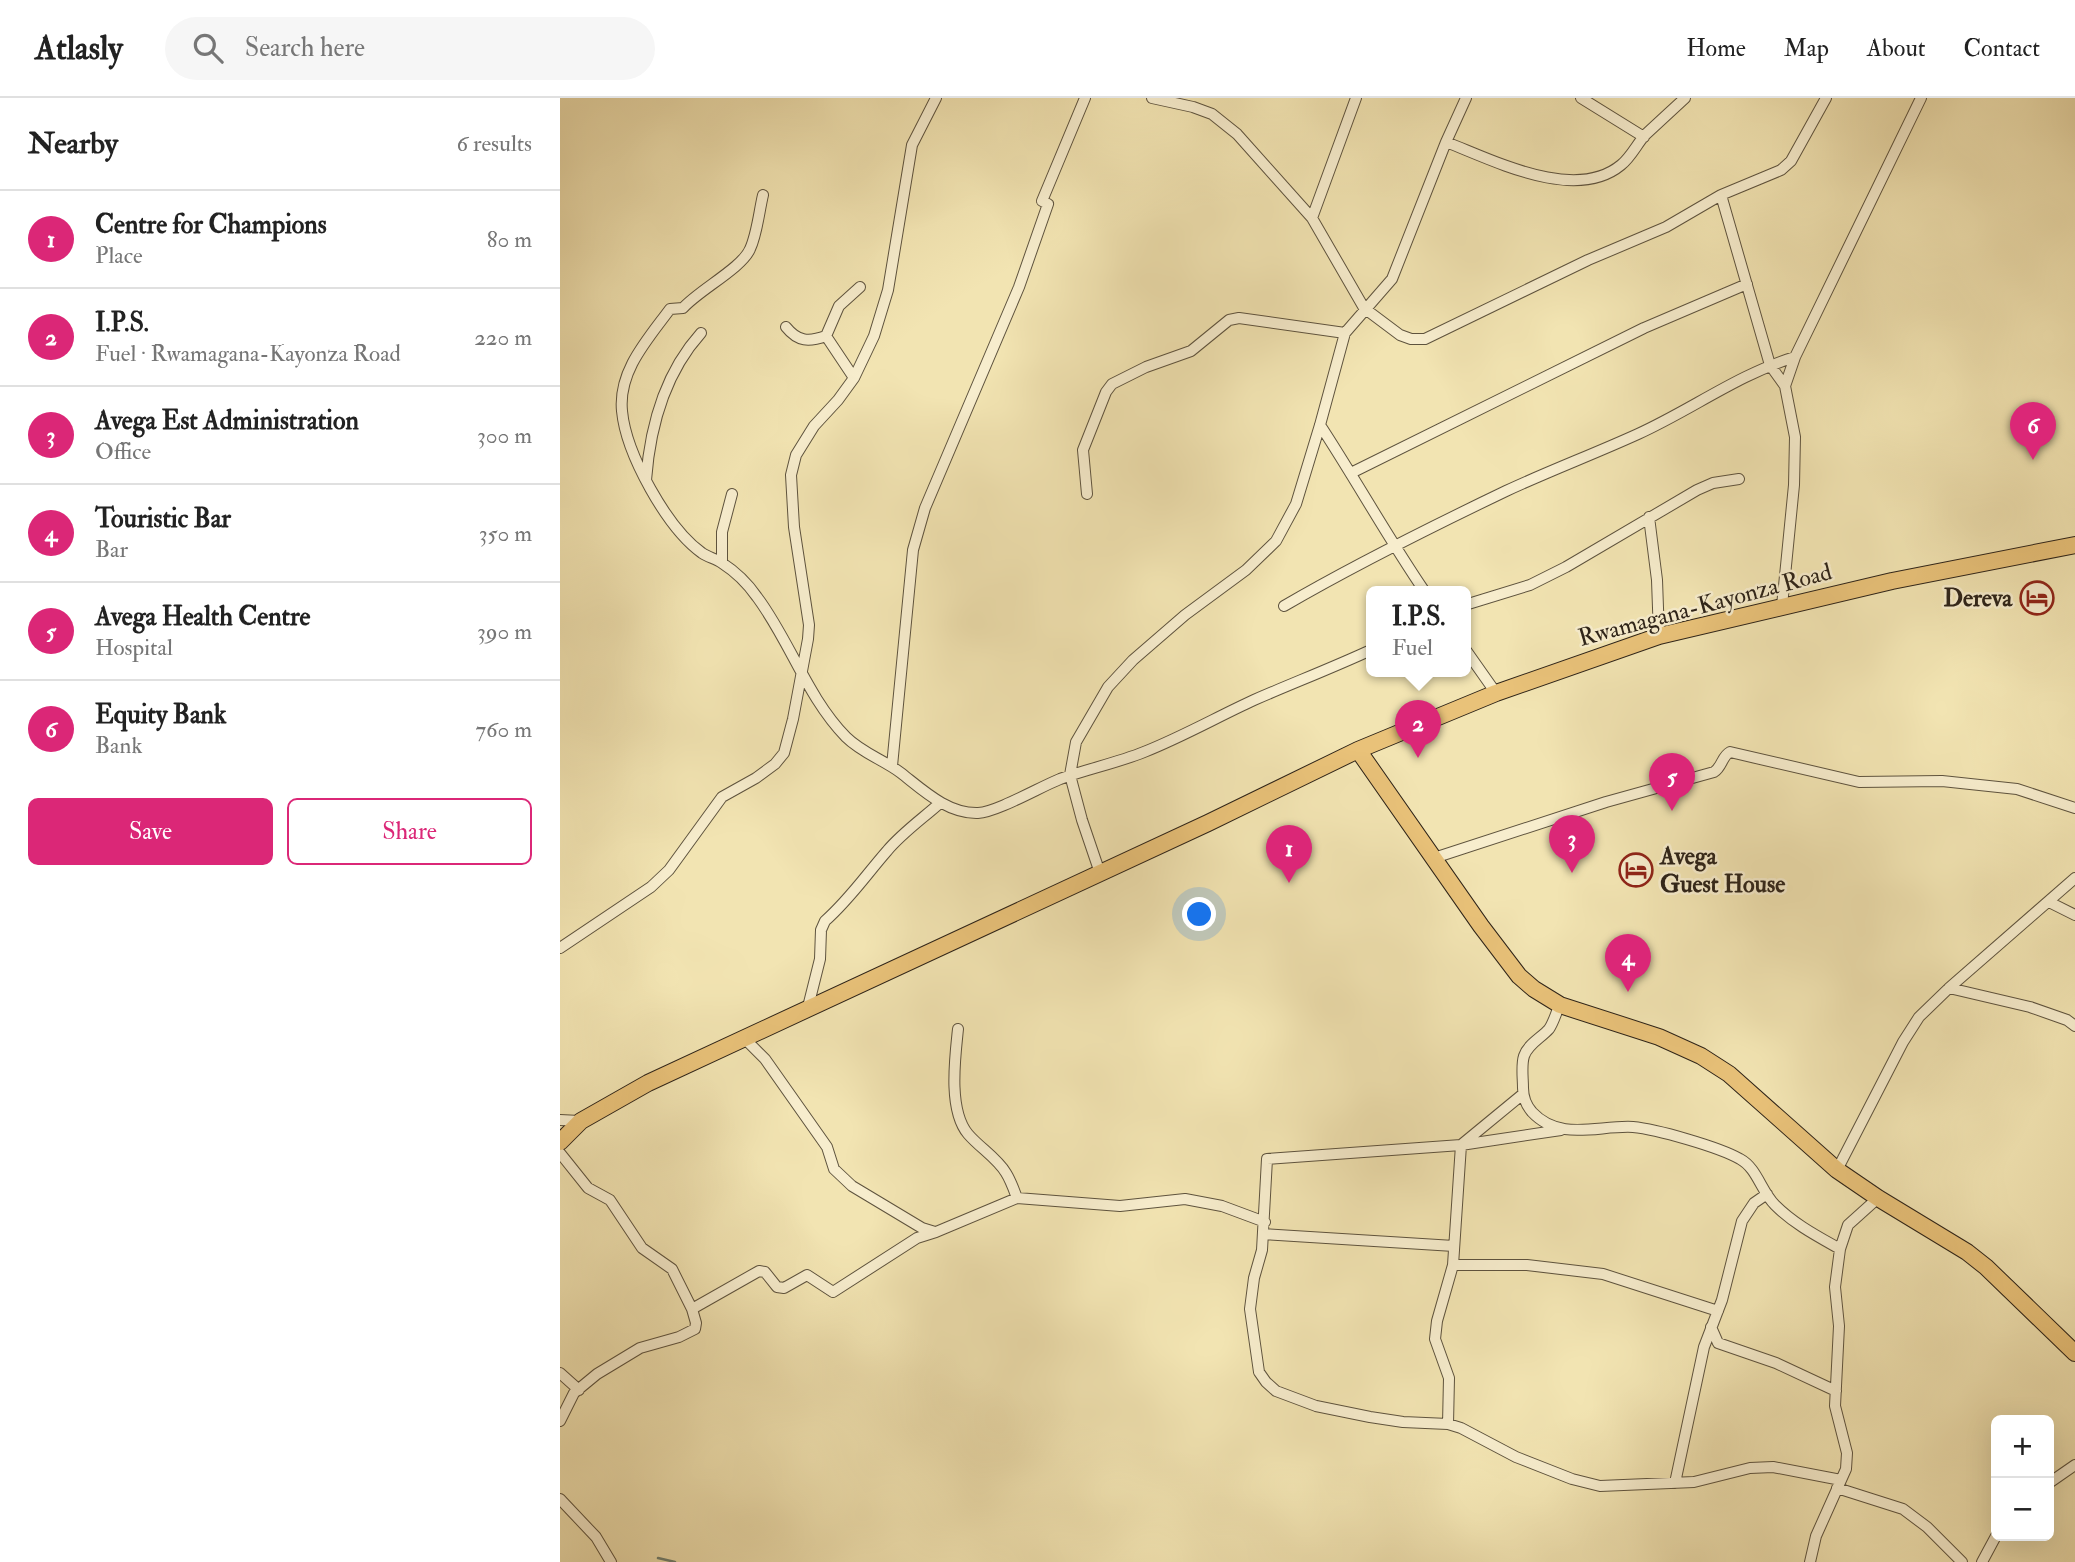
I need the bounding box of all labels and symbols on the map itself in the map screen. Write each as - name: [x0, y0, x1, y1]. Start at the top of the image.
- pin: 6: [2010, 402, 2056, 460]
- street label: Rwamagana-Kayonza Road: [1575, 556, 1835, 654]
- hotel icon: Dereva: [2018, 579, 2056, 617]
- place label: Dereva: [1943, 583, 2013, 614]
- pin: 2: [1395, 700, 1441, 758]
- pin: 5: [1649, 753, 1695, 811]
- pin: 3: [1549, 815, 1595, 873]
- pin: 1: [1266, 825, 1312, 883]
- place label: Avega Guest House: [1659, 841, 1785, 900]
- hotel icon: Avega Guest House: [1617, 851, 1655, 889]
- your location: [1182, 897, 1216, 931]
- pin: 4: [1605, 934, 1651, 992]

